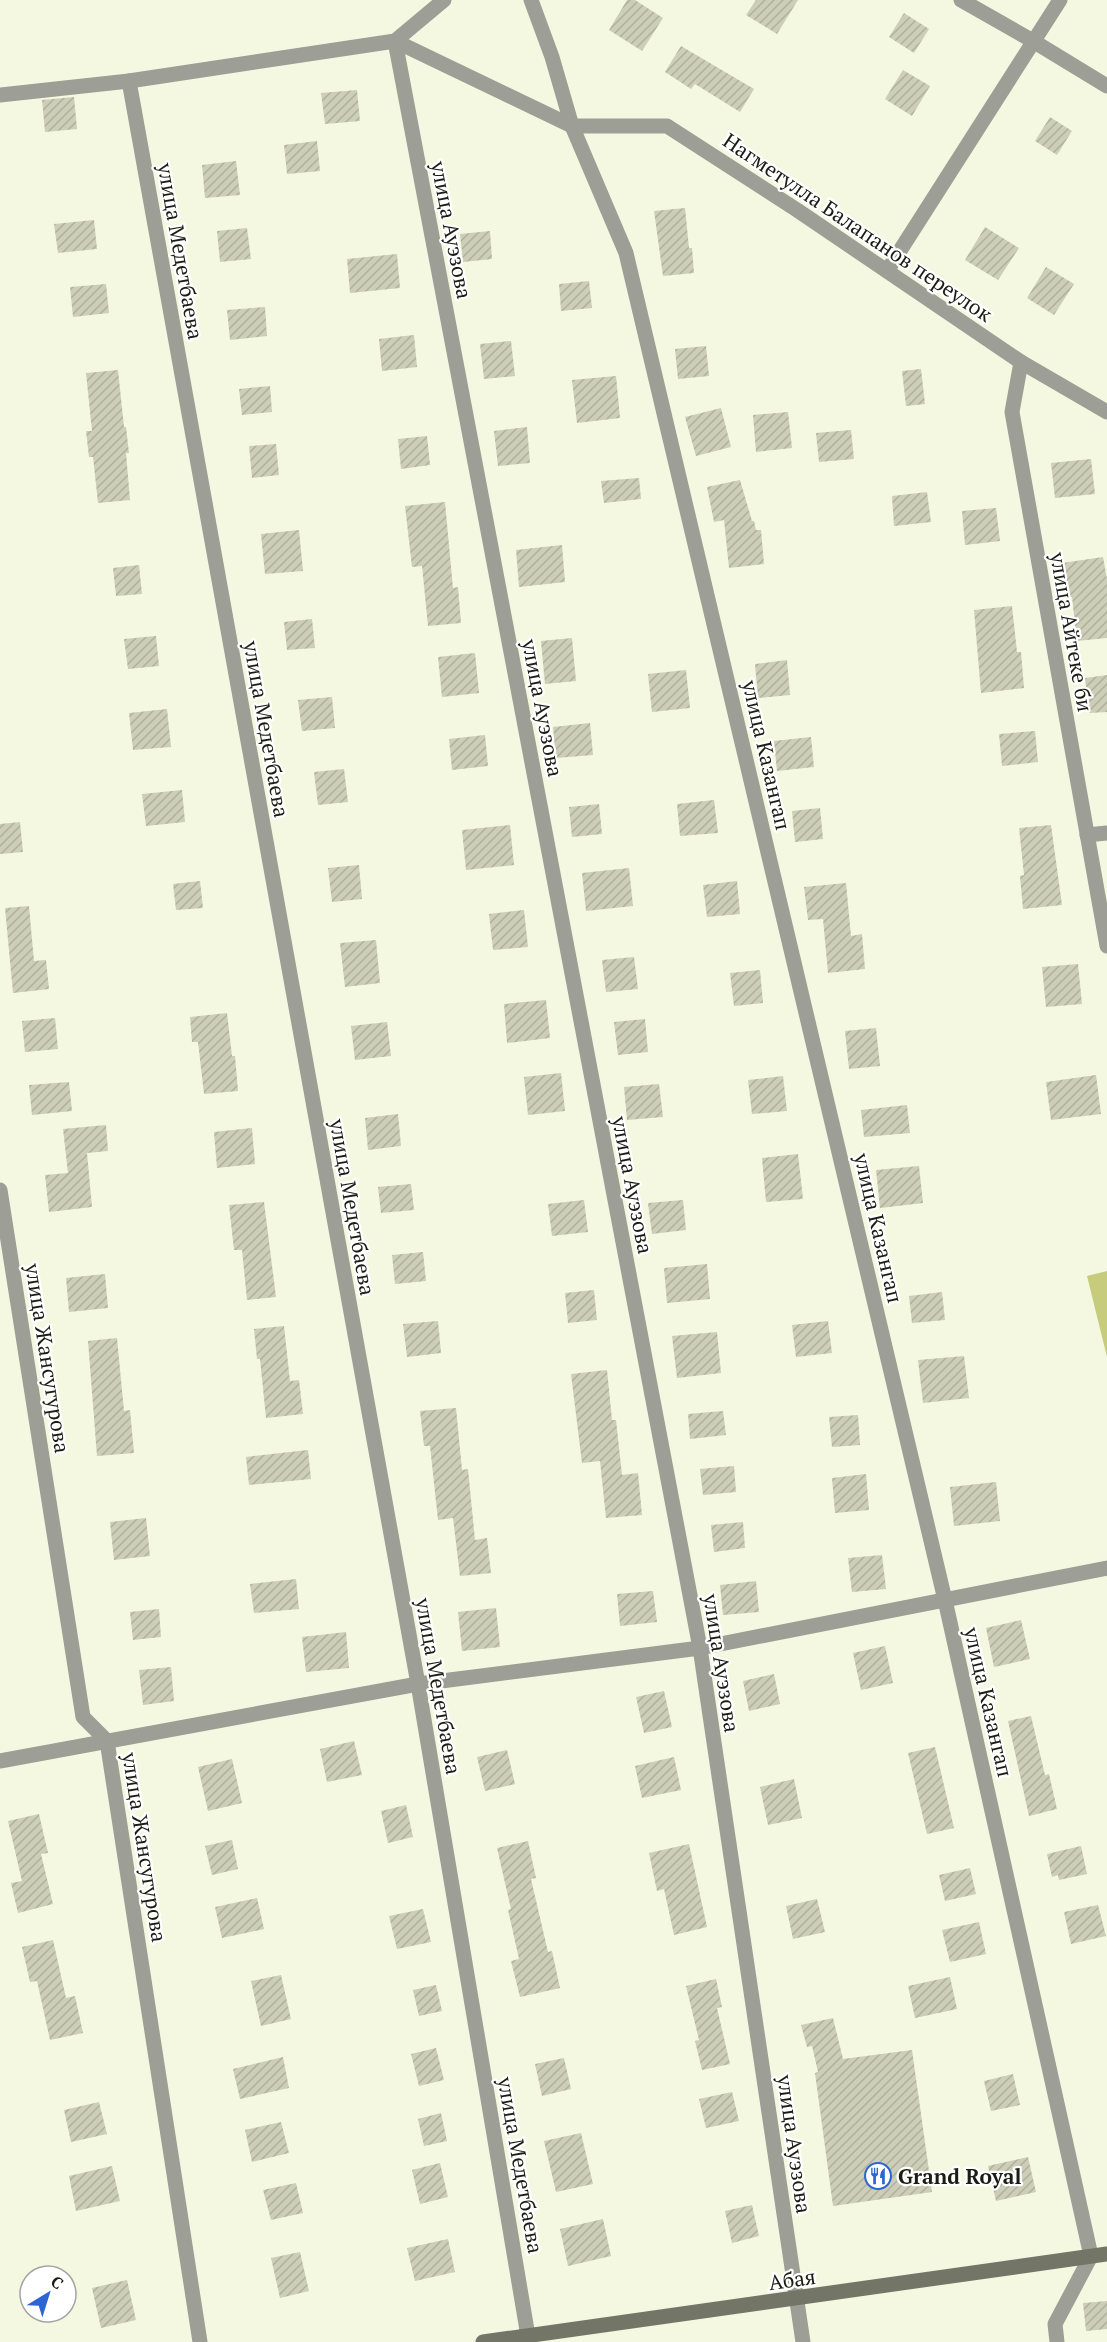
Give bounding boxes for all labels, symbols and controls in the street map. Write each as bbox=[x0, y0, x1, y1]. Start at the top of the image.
street label: Нагметулла Балапанов переулок bbox=[718, 126, 999, 328]
street label: улица Ауэзова bbox=[425, 158, 479, 302]
street label: улица Медетбаева bbox=[152, 160, 210, 342]
street label: улица Айтеке би bbox=[1044, 549, 1100, 714]
street label: улица Ауэзова bbox=[516, 636, 570, 780]
street label: улица Медетбаева bbox=[238, 638, 296, 820]
street label: улица Казангап bbox=[736, 676, 798, 833]
street label: улица Ауэзова bbox=[606, 1113, 660, 1257]
street label: улица Медетбаева bbox=[324, 1116, 382, 1298]
street label: улица Казангап bbox=[848, 1149, 910, 1306]
street label: улица Жансугурова bbox=[19, 1260, 77, 1455]
street label: улица Ауэзова bbox=[697, 1591, 747, 1735]
street label: улица Медетбаева bbox=[410, 1595, 468, 1777]
street label: улица Казангап bbox=[958, 1623, 1020, 1780]
street label: улица Жансугурова bbox=[116, 1749, 174, 1944]
street label: улица Ауэзова bbox=[771, 2072, 819, 2215]
street label: улица Медетбаева bbox=[492, 2074, 550, 2256]
restaurant icon: Grand Royal bbox=[863, 2161, 893, 2191]
place label: Grand Royal bbox=[898, 2162, 1021, 2190]
street label: Абая bbox=[767, 2262, 817, 2296]
north arrow bbox=[18, 2264, 78, 2324]
text: С bbox=[46, 2270, 68, 2294]

